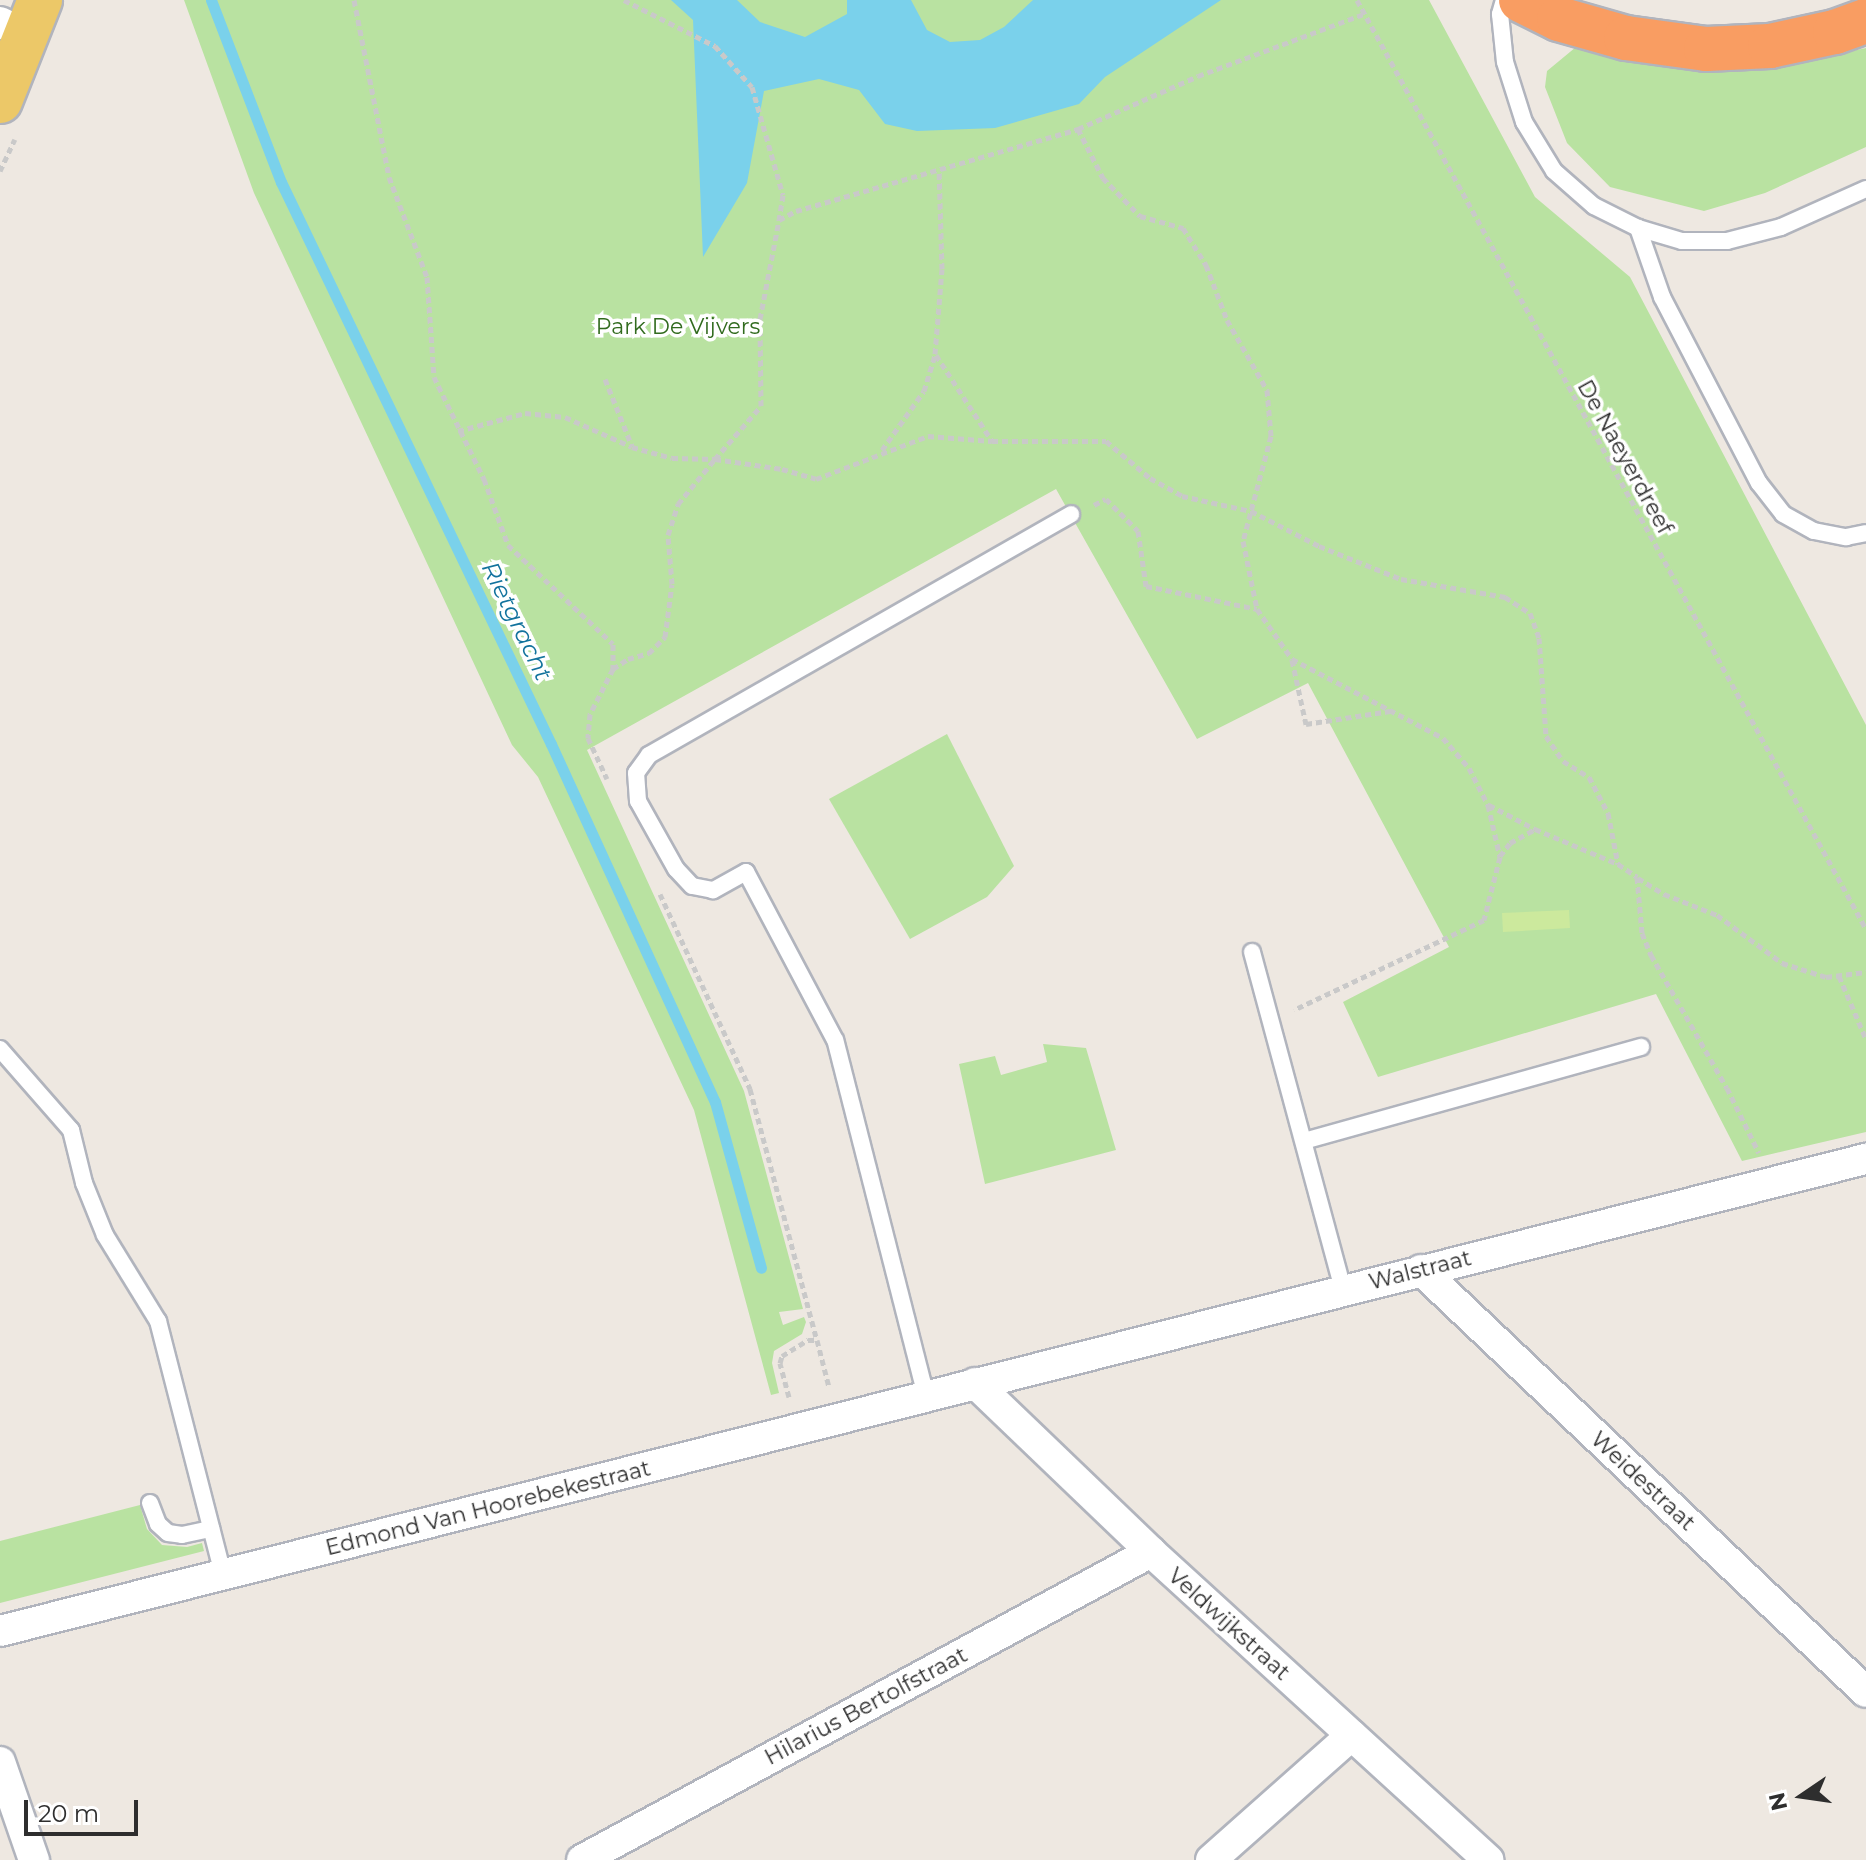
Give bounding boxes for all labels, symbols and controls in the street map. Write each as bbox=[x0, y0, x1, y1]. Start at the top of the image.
park label: Park De Vijvers bbox=[596, 314, 760, 340]
street label: De Naeyerdreef bbox=[1572, 375, 1678, 539]
water label: Rietgracht bbox=[476, 557, 558, 685]
street label: Walstraat bbox=[1366, 1245, 1474, 1295]
street label: Weidestraat bbox=[1585, 1426, 1701, 1536]
street label: Edmond Van Hoorebekestraat bbox=[323, 1455, 653, 1561]
street label: Veldwijkstraat bbox=[1163, 1562, 1295, 1686]
street label: Hilarius Bertolfstraat bbox=[760, 1641, 972, 1771]
north arrow bbox=[1762, 1756, 1842, 1836]
scale bar bbox=[28, 1784, 142, 1834]
text: N bbox=[1763, 1790, 1793, 1813]
text: 20 m bbox=[38, 1799, 99, 1828]

